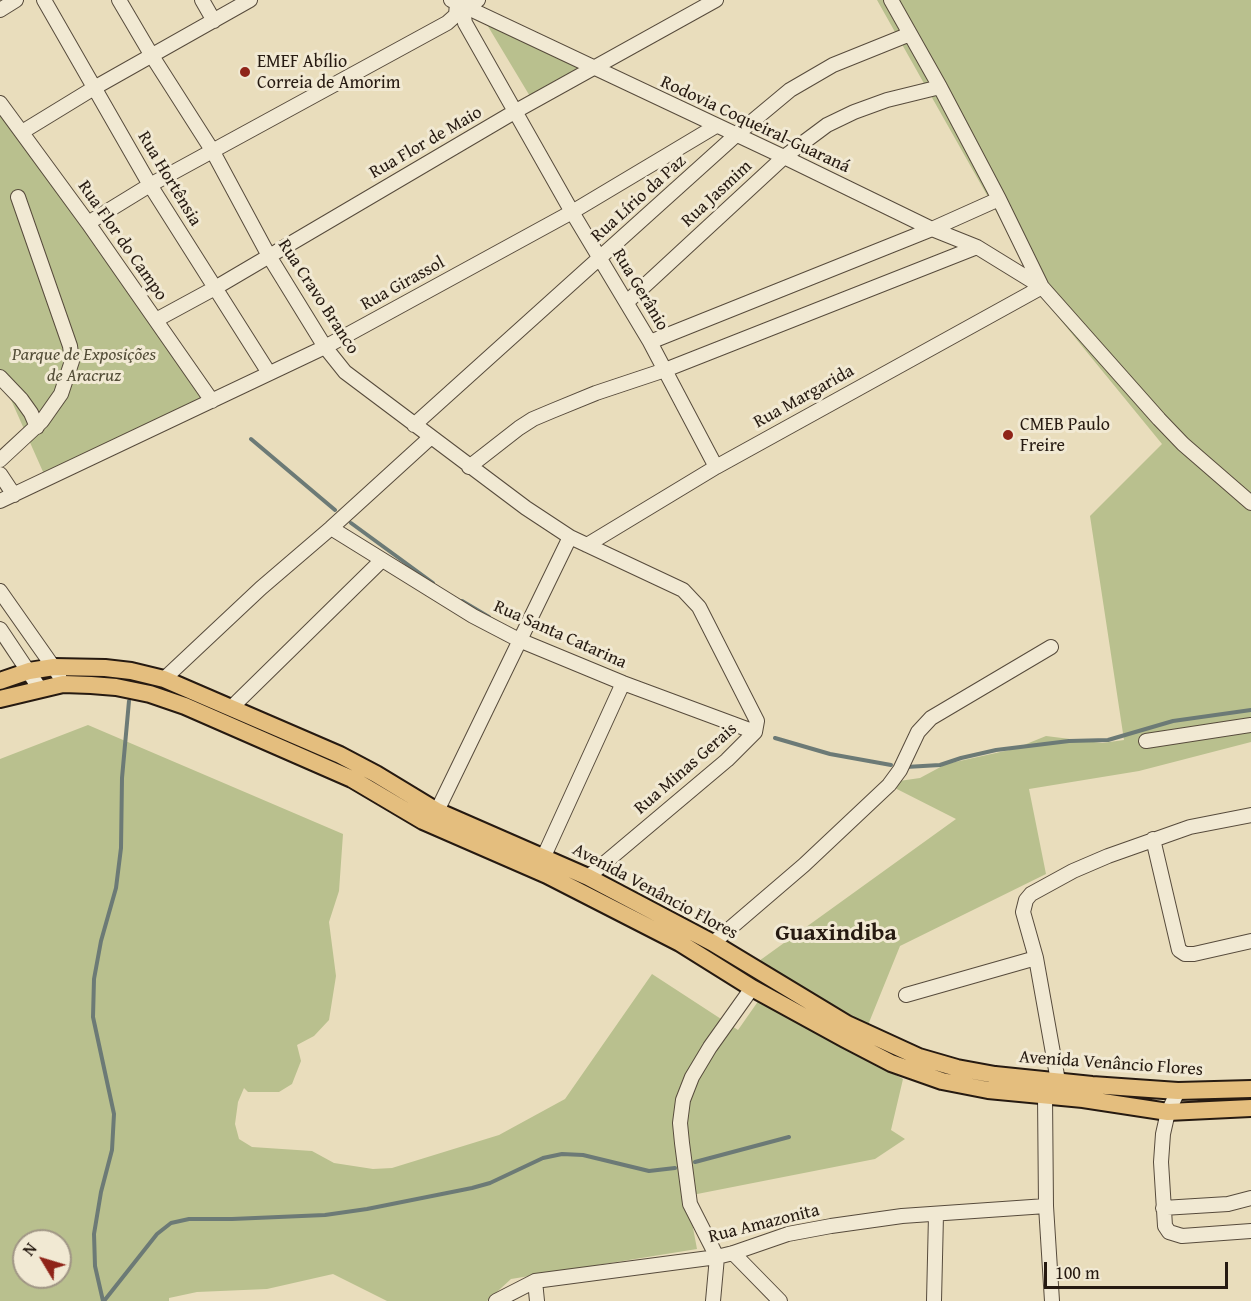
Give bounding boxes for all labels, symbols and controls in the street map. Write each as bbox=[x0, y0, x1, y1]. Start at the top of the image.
place label: EMEF Abílio Correia de Amorim bbox=[257, 51, 400, 94]
marker: EMEF Abílio Correia de Amorim bbox=[238, 65, 252, 79]
street label: Rodovia Coqueiral-Guaraná bbox=[657, 72, 853, 178]
street label: Rua Flor de Maio bbox=[366, 102, 486, 184]
street label: Rua Hortênsia bbox=[132, 128, 206, 230]
street label: Rua Lírio da Paz bbox=[587, 151, 691, 247]
street label: Rua Jasmim bbox=[677, 156, 757, 232]
street label: Rua Flor do Campo bbox=[73, 177, 171, 305]
street label: Rua Cravo Branco bbox=[273, 235, 363, 359]
street label: Rua Gerânio bbox=[607, 245, 673, 335]
street label: Rua Girassol bbox=[357, 252, 449, 316]
park label: Parque de Exposições de Aracruz bbox=[12, 344, 156, 386]
street label: Rua Margarida bbox=[750, 361, 858, 433]
place label: CMEB Paulo Freire bbox=[1020, 414, 1110, 456]
marker: CMEB Paulo Freire bbox=[1001, 428, 1015, 442]
street label: Rua Santa Catarina bbox=[490, 596, 630, 674]
street label: Rua Minas Gerais bbox=[630, 718, 742, 820]
street label: Avenida Venâncio Flores bbox=[569, 839, 741, 945]
district label: Guaxindiba bbox=[775, 920, 897, 948]
street label: Avenida Venâncio Flores bbox=[1018, 1047, 1204, 1081]
street label: Rua Amazonita bbox=[706, 1200, 822, 1248]
north arrow bbox=[12, 1229, 72, 1289]
text: N bbox=[17, 1238, 42, 1261]
scale bar bbox=[1047, 1250, 1232, 1288]
text: 100 m bbox=[1055, 1259, 1100, 1286]

